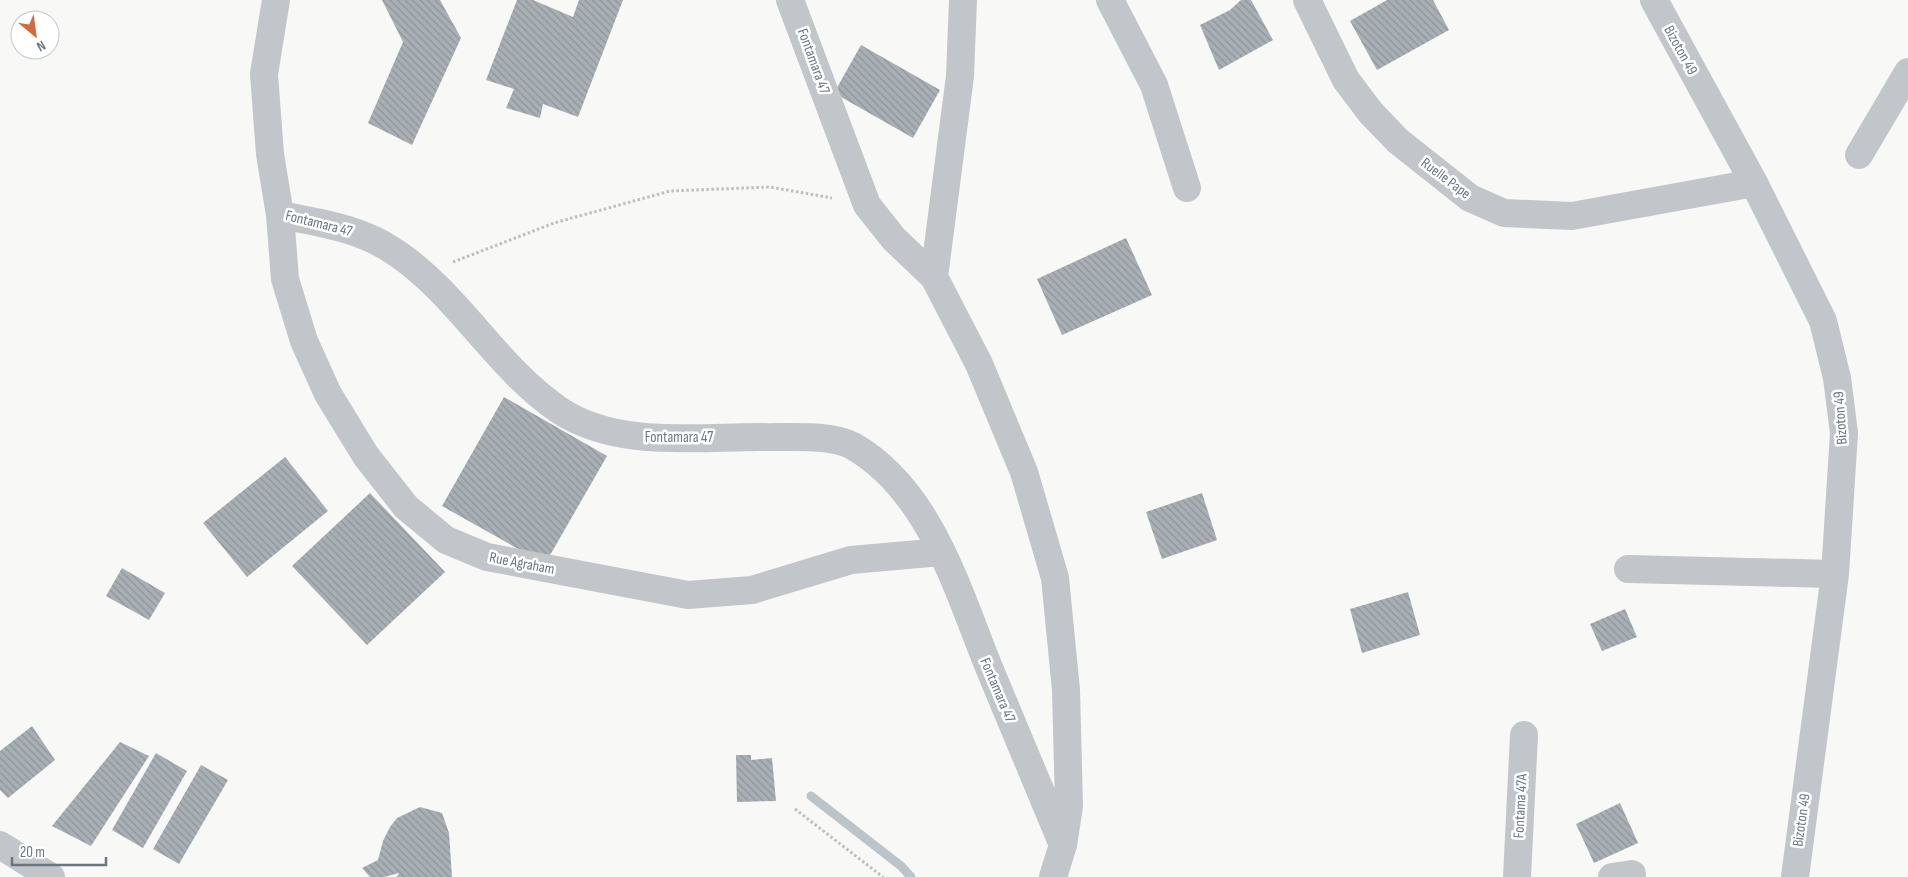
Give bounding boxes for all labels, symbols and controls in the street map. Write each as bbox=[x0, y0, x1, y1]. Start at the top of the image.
north arrow bbox=[10, 10, 60, 60]
street label: Bizoton 49 bbox=[1659, 22, 1702, 78]
street label: Fontamara 47 bbox=[793, 26, 834, 97]
text: N bbox=[34, 37, 48, 55]
street label: Ruelle Pape bbox=[1417, 154, 1474, 203]
street label: Fontamara 47 bbox=[283, 206, 354, 241]
street label: Bizoton 49 bbox=[1829, 391, 1852, 445]
street label: Fontamara 47 bbox=[645, 428, 713, 447]
street label: Rue Agraham bbox=[488, 548, 556, 579]
street label: Fontamara 47 bbox=[975, 655, 1020, 725]
street label: Fontama 47A bbox=[1509, 773, 1532, 839]
street label: Bizoton 49 bbox=[1788, 792, 1815, 848]
scale bar bbox=[12, 834, 106, 866]
text: 20 m bbox=[20, 843, 45, 862]

